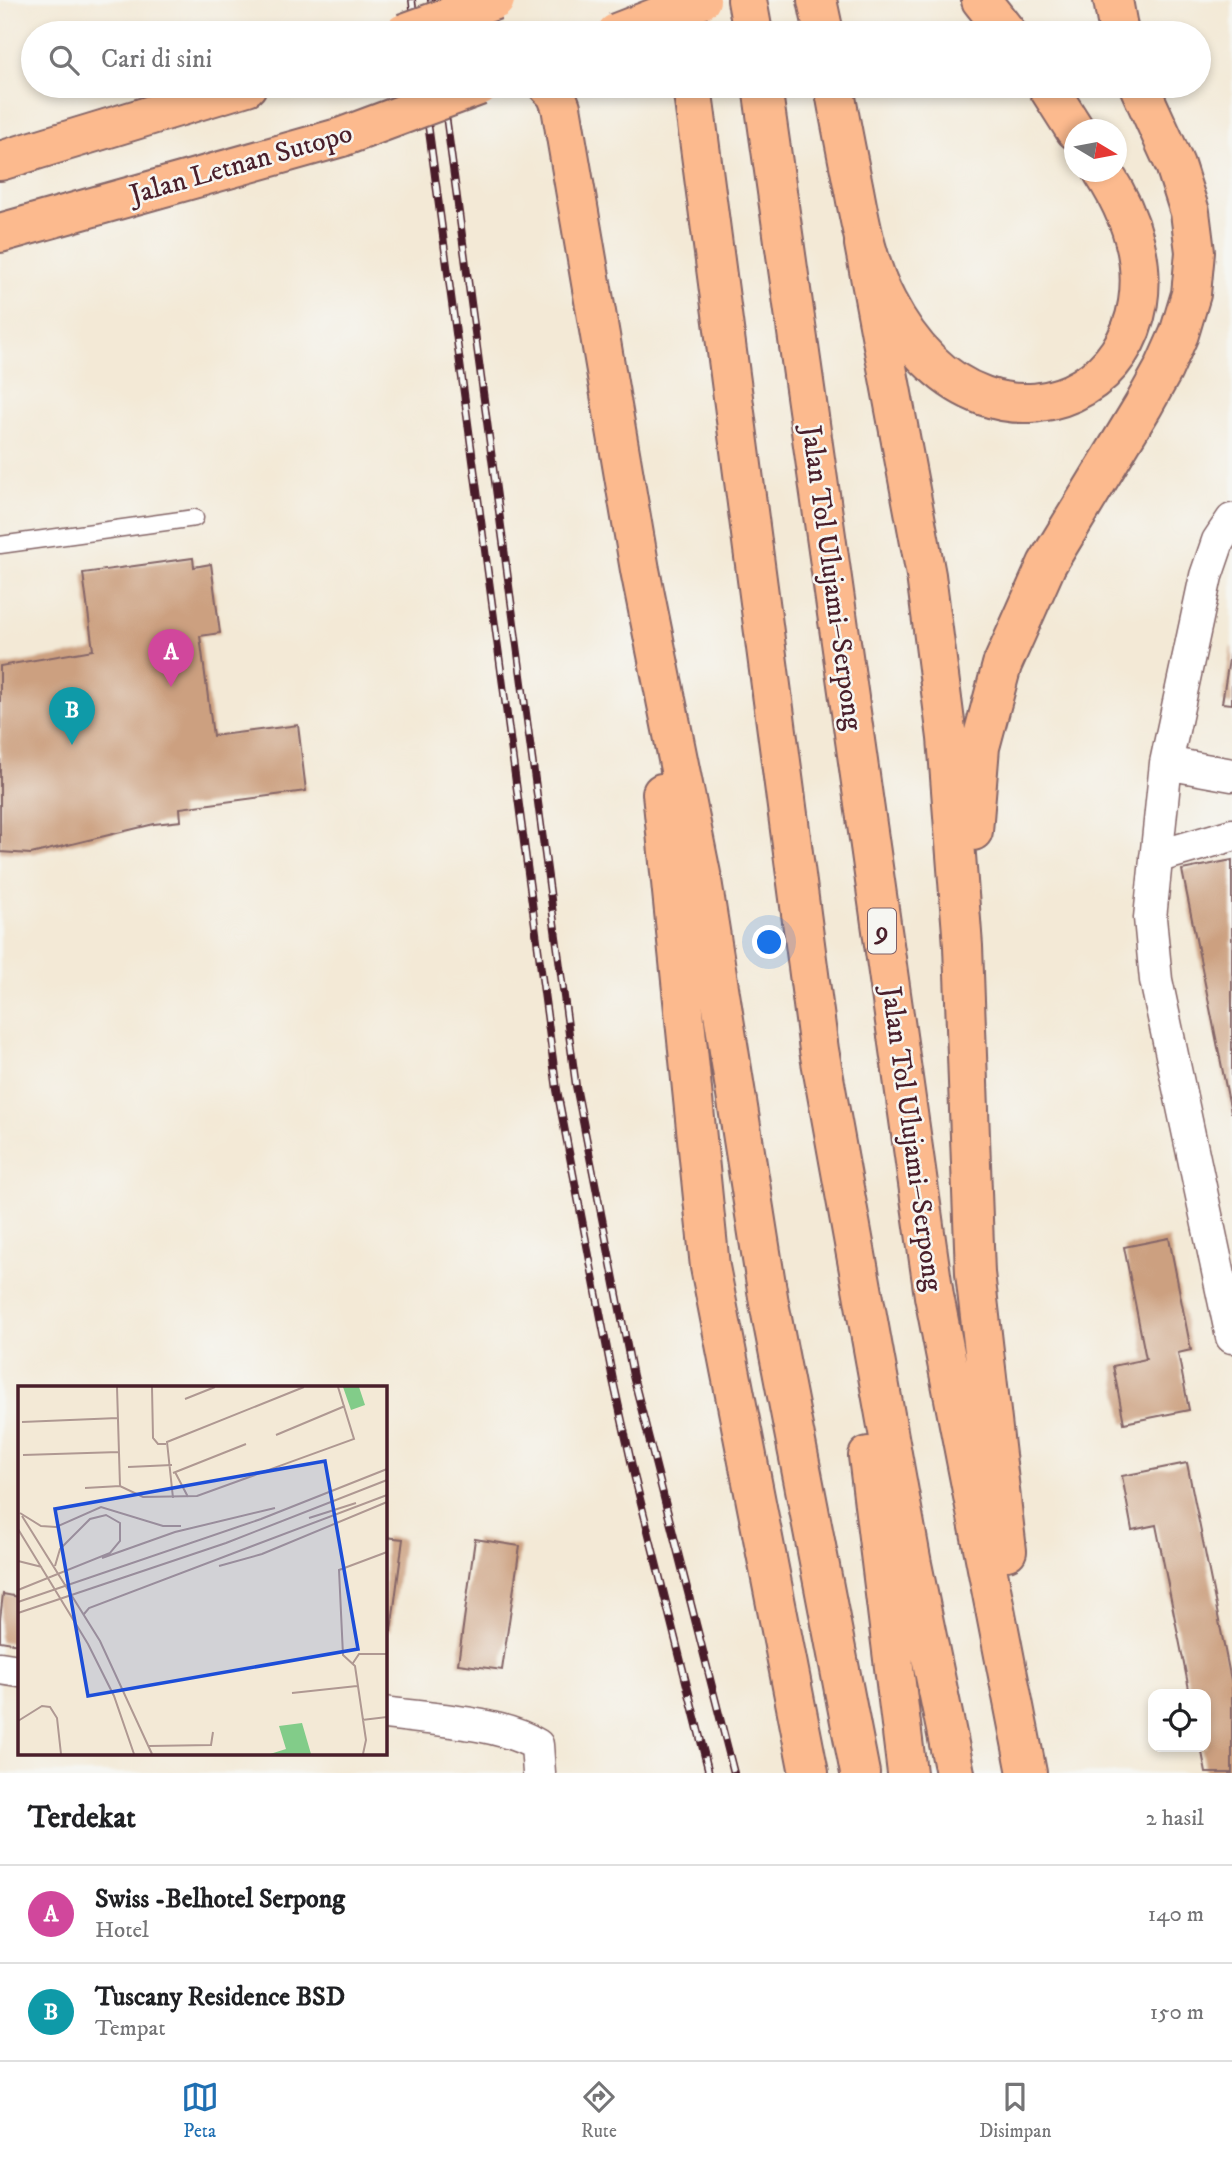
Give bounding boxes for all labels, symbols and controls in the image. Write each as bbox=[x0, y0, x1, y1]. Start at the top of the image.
search box bbox=[21, 21, 1211, 98]
icon: search bbox=[45, 41, 83, 79]
text: Cari di sini bbox=[101, 43, 212, 76]
street label: Jalan Letnan Sutopo bbox=[123, 116, 356, 213]
north arrow bbox=[1064, 119, 1127, 182]
street label: Jalan Tol Ulujami–Serpong bbox=[793, 420, 871, 733]
pin: A bbox=[148, 629, 194, 687]
pin: B bbox=[49, 687, 95, 745]
road number: 9 bbox=[868, 908, 896, 954]
your location bbox=[752, 925, 786, 959]
street label: Jalan Tol Ulujami–Serpong bbox=[873, 981, 951, 1294]
inset map bbox=[18, 1386, 387, 1756]
map controls bbox=[1148, 1689, 1211, 1752]
button: locate bbox=[1148, 1689, 1211, 1752]
text: Terdekat bbox=[28, 1800, 136, 1837]
text: 2 hasil bbox=[1145, 1804, 1204, 1833]
text: Swiss -Belhotel Serpong bbox=[95, 1883, 345, 1916]
text: A bbox=[44, 1900, 58, 1929]
text: 140 m bbox=[1148, 1900, 1204, 1929]
text: Hotel bbox=[95, 1916, 149, 1945]
text: Tuscany Residence BSD bbox=[95, 1981, 345, 2014]
text: B bbox=[44, 1998, 58, 2027]
text: 150 m bbox=[1150, 1998, 1204, 2027]
text: Tempat bbox=[95, 2014, 166, 2043]
tab: Peta bbox=[181, 2078, 219, 2143]
tab: Rute bbox=[580, 2078, 618, 2143]
tab: Disimpan bbox=[979, 2078, 1051, 2143]

